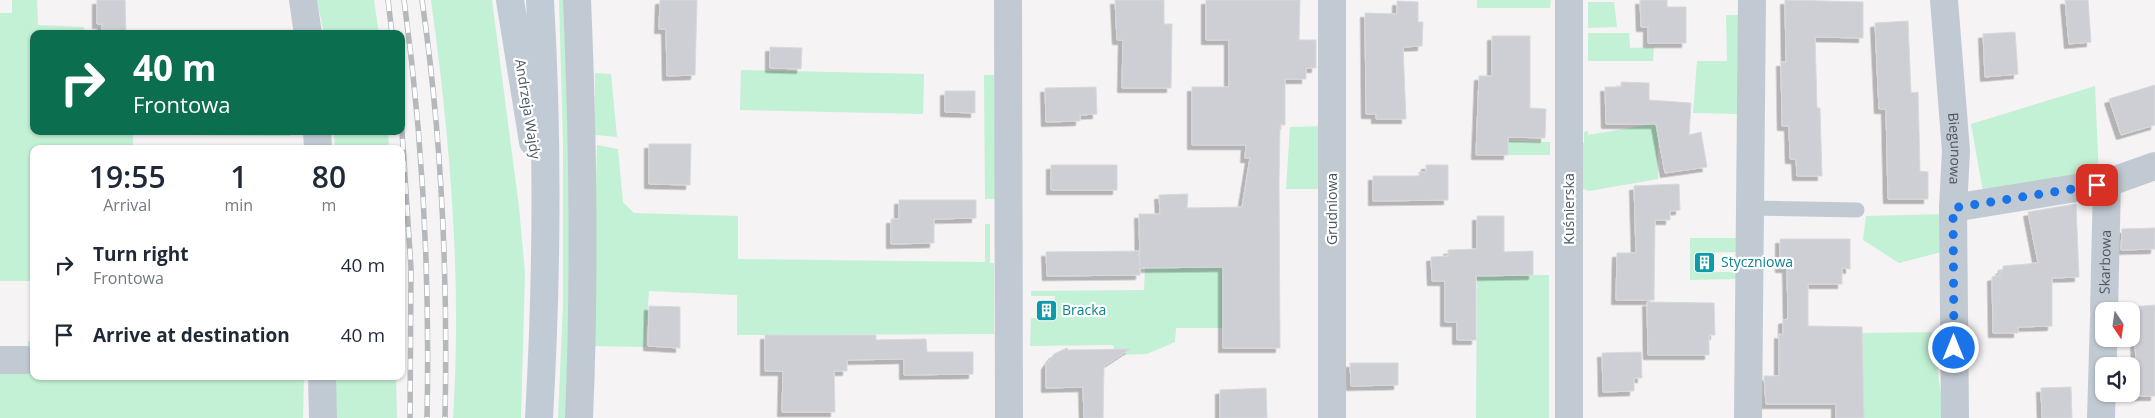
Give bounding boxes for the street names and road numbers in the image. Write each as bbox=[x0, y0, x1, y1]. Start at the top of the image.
street label: Andrzeja Wajdy bbox=[511, 58, 546, 161]
street label: Biegunowa bbox=[1944, 112, 1966, 185]
street label: Grudniowa bbox=[1322, 173, 1341, 245]
street label: Kuśnierska bbox=[1559, 173, 1578, 245]
street label: Skarbowa bbox=[2094, 230, 2115, 294]

